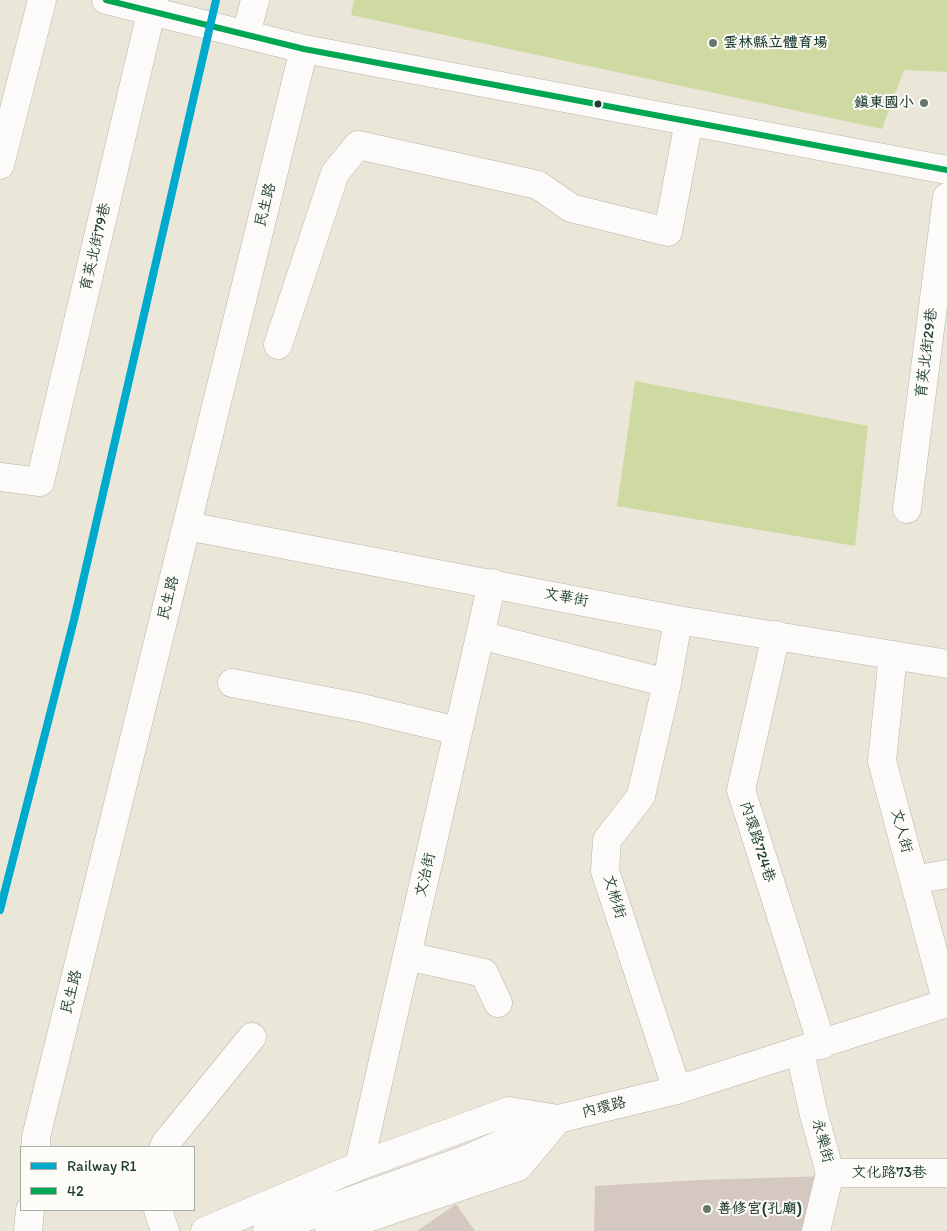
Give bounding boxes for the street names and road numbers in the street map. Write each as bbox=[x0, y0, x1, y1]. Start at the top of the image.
street label: 民生路 bbox=[252, 181, 280, 229]
street label: 育英北街79巷 bbox=[77, 201, 115, 293]
street label: 育英北街29巷 bbox=[913, 307, 941, 399]
street label: 民生路 bbox=[155, 574, 183, 622]
street label: 文華街 bbox=[542, 585, 590, 611]
street label: 內環路724巷 bbox=[735, 799, 779, 885]
street label: 文人街 bbox=[886, 807, 916, 855]
street label: 文治街 bbox=[412, 851, 440, 899]
street label: 文彬街 bbox=[599, 873, 629, 921]
street label: 民生路 bbox=[58, 968, 86, 1016]
street label: 內環路 bbox=[580, 1094, 628, 1122]
street label: 永樂街 bbox=[807, 1117, 837, 1165]
street label: 文化路73巷 bbox=[851, 1164, 927, 1182]

